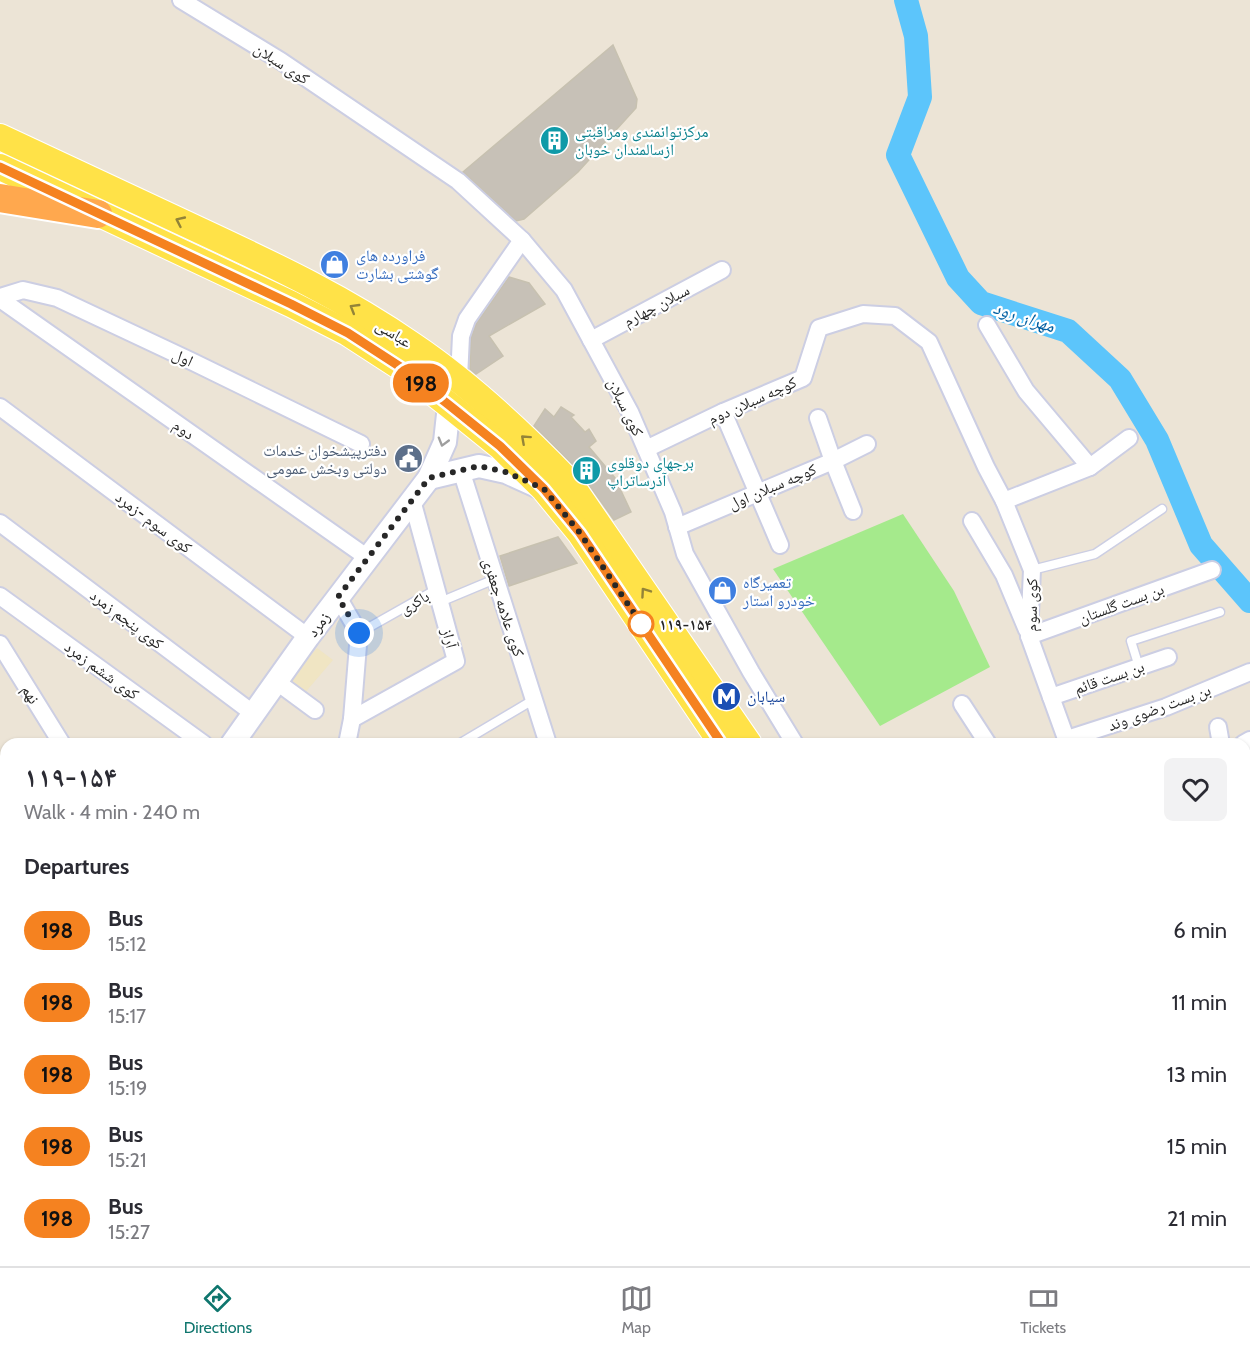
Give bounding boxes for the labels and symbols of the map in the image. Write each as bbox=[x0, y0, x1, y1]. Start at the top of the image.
street label: کوی سبلان bbox=[250, 39, 313, 89]
place label: مرکزتوانمندی ومراقبتی ازسالمندان خوبان bbox=[575, 122, 709, 160]
building icon: مرکزتوانمندی ومراقبتی ازسالمندان خوبان bbox=[538, 124, 570, 156]
one-way arrow bbox=[175, 217, 186, 229]
place label: فراورده های گوشتی بشارت bbox=[356, 246, 439, 284]
shop icon: فراورده های گوشتی بشارت bbox=[319, 248, 351, 280]
street label: سبلان چهارم bbox=[620, 280, 693, 332]
water label: مهران رود bbox=[990, 297, 1058, 338]
one-way arrow bbox=[350, 304, 360, 316]
street label: عباسى bbox=[372, 315, 415, 352]
street label: اول bbox=[169, 344, 196, 371]
line badge: 198 bbox=[386, 364, 456, 403]
street label: کوچه سبلان دوم bbox=[705, 372, 800, 429]
street label: کوی سبلان bbox=[603, 375, 648, 440]
street label: دوم bbox=[169, 415, 198, 444]
one-way arrow bbox=[522, 435, 532, 446]
one-way arrow bbox=[438, 436, 450, 447]
place label: دفترپیشخوان خدمات دولتی وبخش عمومی bbox=[263, 441, 387, 479]
public building icon: دفترپیشخوان خدمات دولتی وبخش عمومی bbox=[392, 443, 424, 475]
place label: برجهای دوقلوی آذرساتراپ bbox=[607, 453, 694, 490]
building icon: برجهای دوقلوی آذرساتراپ bbox=[570, 455, 602, 487]
street label: کوچه سبلان اول bbox=[725, 459, 820, 514]
street label: کوی سوم -زمرد bbox=[111, 488, 196, 558]
street label: کوی علامه جعفری bbox=[478, 555, 529, 660]
place label: تعمیرگاه خودرو استار bbox=[742, 573, 815, 610]
shop icon: تعمیرگاه خودرو استار bbox=[706, 575, 738, 607]
street label: کوی سوم bbox=[1022, 578, 1042, 632]
street label: بن بست گلستان bbox=[1076, 579, 1167, 629]
street label: کوی پنجم زمرد bbox=[86, 586, 167, 654]
street label: باکری bbox=[396, 586, 433, 619]
one-way arrow bbox=[641, 587, 652, 598]
street label: زمرد bbox=[303, 608, 334, 641]
marker: ۱۱۹-۱۵۴ bbox=[628, 611, 654, 637]
place label: ۱۱۹-۱۵۴ bbox=[659, 615, 713, 634]
your location bbox=[344, 618, 374, 648]
street label: آراز bbox=[437, 625, 462, 651]
street label: کوی ششم زمرد bbox=[60, 637, 143, 705]
street label: بن بست قائم bbox=[1072, 657, 1147, 699]
metro station icon: سیابان bbox=[710, 680, 742, 712]
street label: بن بست رضوی وند bbox=[1105, 680, 1214, 736]
street label: نهم bbox=[17, 681, 44, 708]
place label: سیابان bbox=[747, 687, 785, 707]

